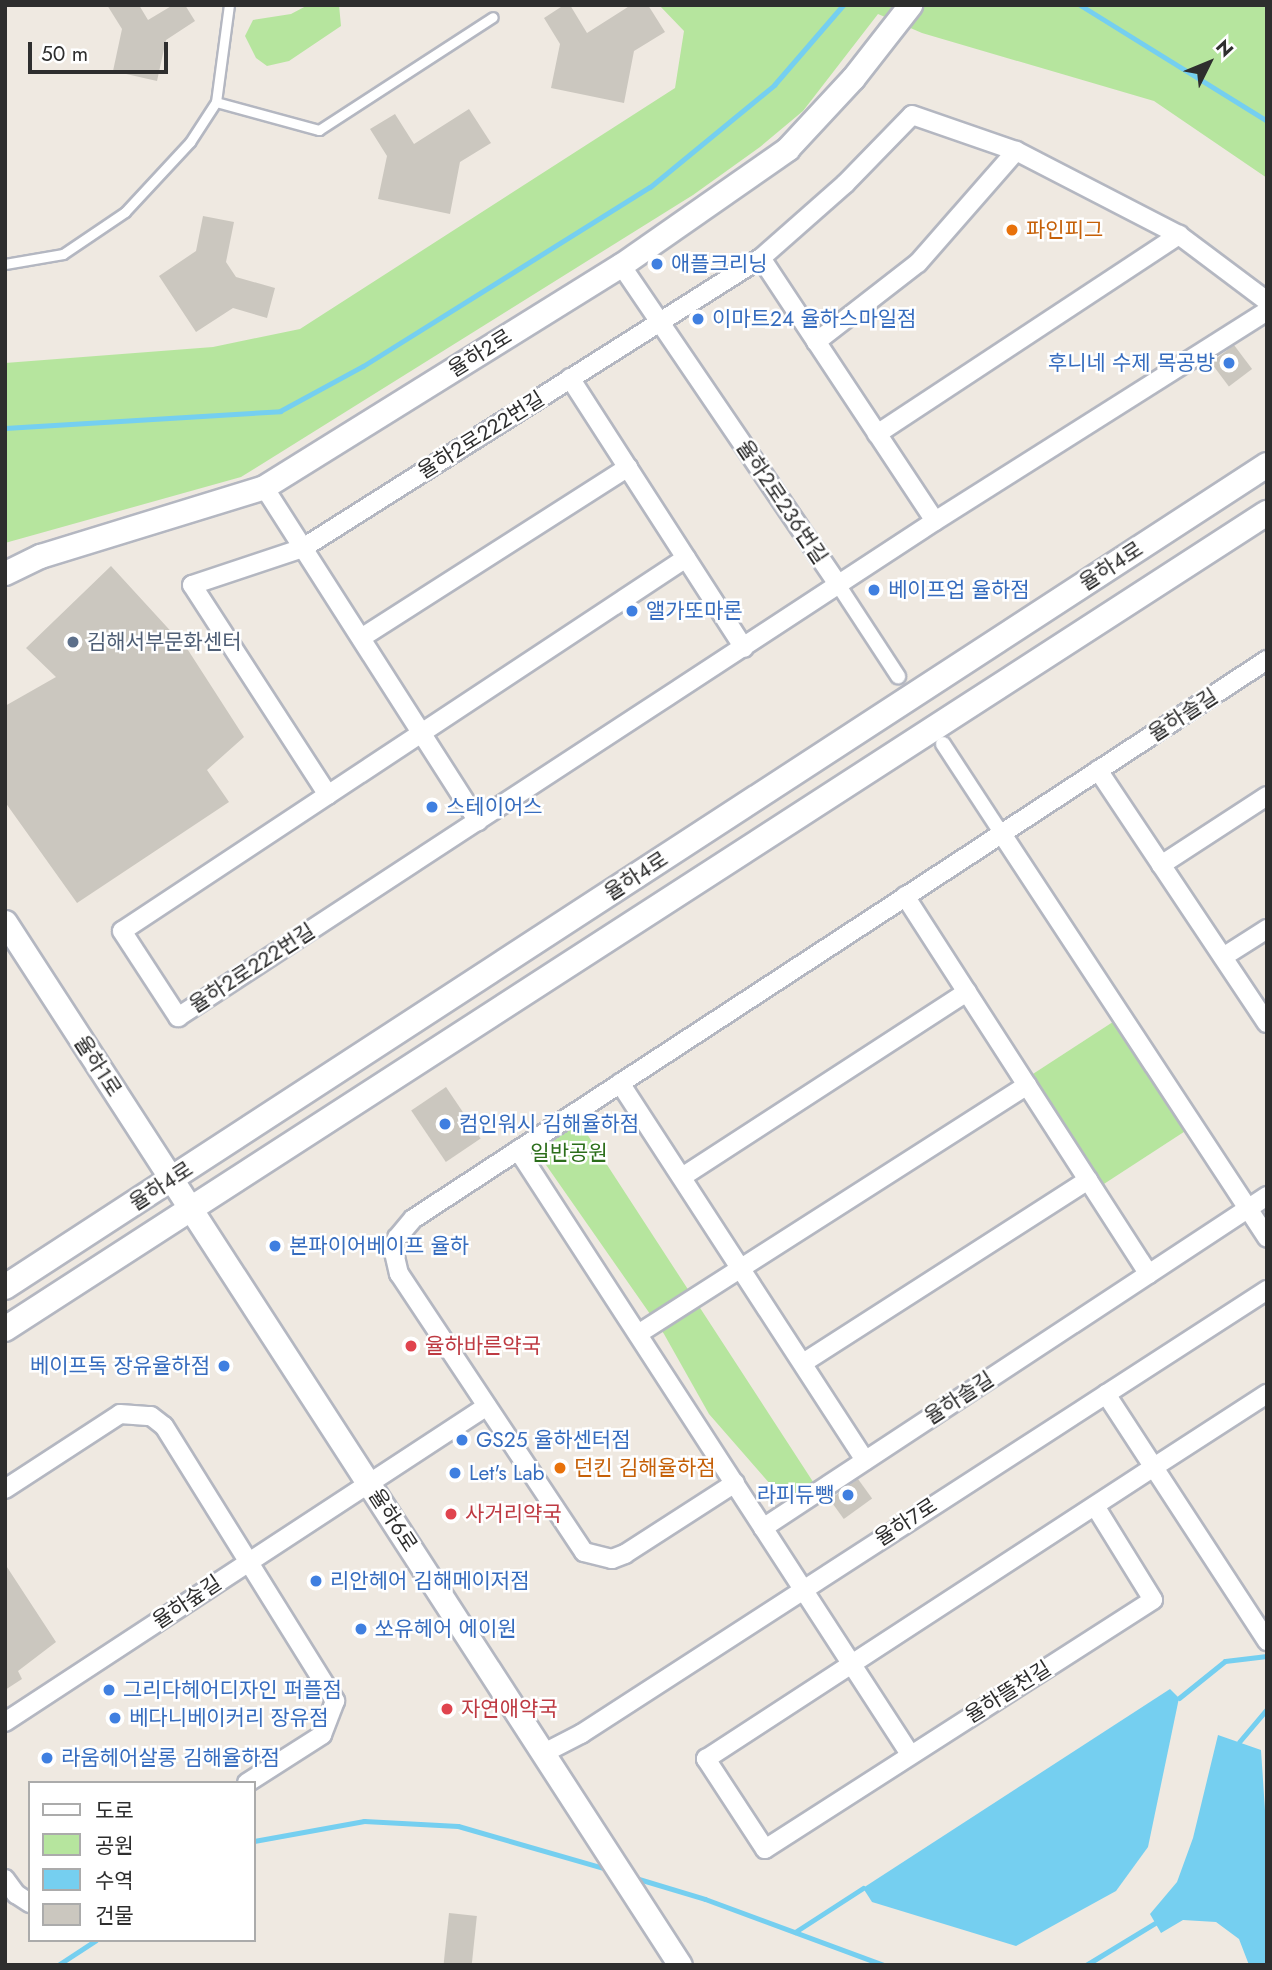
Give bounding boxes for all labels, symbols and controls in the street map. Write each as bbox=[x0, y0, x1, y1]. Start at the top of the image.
scale bar bbox=[32, 28, 172, 72]
north arrow bbox=[1174, 28, 1244, 98]
text: N bbox=[1210, 34, 1240, 63]
text: 50 m bbox=[41, 39, 88, 69]
place label: 파인피그 bbox=[1026, 217, 1103, 243]
marker: 파인피그 bbox=[1004, 222, 1020, 238]
place label: 애플크리닝 bbox=[671, 251, 768, 277]
marker: 애플크리닝 bbox=[649, 256, 665, 272]
place label: 이마트24 율하스마일점 bbox=[712, 306, 916, 332]
marker: 이마트24 율하스마일점 bbox=[690, 311, 706, 327]
street label: 율하2로 bbox=[444, 324, 516, 382]
place label: 후니네 수제 목공방 bbox=[1048, 350, 1215, 376]
marker: 후니네 수제 목공방 bbox=[1221, 355, 1237, 371]
street label: 율하2로222번길 bbox=[413, 386, 549, 484]
street label: 율하2로236번길 bbox=[731, 435, 833, 569]
street label: 율하4로 bbox=[1075, 536, 1147, 596]
place label: 베이프업 율하점 bbox=[888, 577, 1030, 603]
marker: 베이프업 율하점 bbox=[866, 582, 882, 598]
place label: 앨가또마론 bbox=[646, 598, 743, 624]
marker: 앨가또마론 bbox=[624, 603, 640, 619]
place label: 김해서부문화센터 bbox=[87, 629, 242, 655]
marker: 김해서부문화센터 bbox=[65, 634, 81, 650]
street label: 율하솔길 bbox=[1144, 683, 1222, 747]
place label: 스테이어스 bbox=[446, 794, 543, 820]
marker: 스테이어스 bbox=[424, 799, 440, 815]
street label: 율하4로 bbox=[600, 846, 672, 906]
street label: 율하2로222번길 bbox=[185, 918, 319, 1018]
street label: 율하1로 bbox=[69, 1031, 127, 1101]
place label: 컴인워시 김해율하점 bbox=[459, 1111, 639, 1137]
marker: 컴인워시 김해율하점 bbox=[437, 1116, 453, 1132]
park label: 일반공원 bbox=[530, 1140, 608, 1166]
street label: 율하4로 bbox=[125, 1156, 197, 1216]
place label: 본파이어베이프 율하 bbox=[289, 1233, 469, 1259]
marker: 본파이어베이프 율하 bbox=[267, 1238, 283, 1254]
place label: 율하바른약국 bbox=[425, 1333, 541, 1359]
marker: 율하바른약국 bbox=[403, 1338, 419, 1354]
place label: 베이프독 장유율하점 bbox=[30, 1353, 210, 1379]
marker: 베이프독 장유율하점 bbox=[216, 1358, 232, 1374]
street label: 율하솔길 bbox=[920, 1366, 998, 1430]
place label: GS25 율하센터점 bbox=[476, 1427, 630, 1453]
marker: GS25 율하센터점 bbox=[454, 1432, 470, 1448]
place label: 던킨 김해율하점 bbox=[574, 1455, 716, 1481]
place label: Let's Lab bbox=[469, 1460, 544, 1486]
marker: 던킨 김해율하점 bbox=[552, 1460, 568, 1476]
marker: Let's Lab bbox=[447, 1465, 463, 1481]
place label: 라피듀뺑 bbox=[757, 1482, 834, 1508]
street label: 율하6로 bbox=[363, 1484, 423, 1556]
marker: 라피듀뺑 bbox=[840, 1487, 856, 1503]
street label: 율하7로 bbox=[870, 1493, 942, 1551]
place label: 사거리약국 bbox=[465, 1501, 562, 1527]
marker: 사거리약국 bbox=[443, 1506, 459, 1522]
place label: 리안헤어 김해메이저점 bbox=[330, 1568, 529, 1594]
street label: 율하숲길 bbox=[148, 1570, 226, 1634]
marker: 리안헤어 김해메이저점 bbox=[308, 1573, 324, 1589]
place label: 쏘유헤어 에이원 bbox=[375, 1616, 517, 1642]
marker: 쏘유헤어 에이원 bbox=[353, 1621, 369, 1637]
street label: 율하뜰천길 bbox=[960, 1656, 1056, 1728]
place label: 그리다헤어디자인 퍼플점 bbox=[123, 1677, 342, 1703]
marker: 그리다헤어디자인 퍼플점 bbox=[101, 1682, 117, 1698]
place label: 자연애약국 bbox=[461, 1696, 558, 1722]
marker: 자연애약국 bbox=[439, 1701, 455, 1717]
place label: 베다니베이커리 장유점 bbox=[129, 1705, 328, 1731]
marker: 베다니베이커리 장유점 bbox=[107, 1710, 123, 1726]
place label: 라움헤어살롱 김해율하점 bbox=[61, 1745, 280, 1771]
marker: 라움헤어살롱 김해율하점 bbox=[39, 1750, 55, 1766]
legend bbox=[28, 1781, 256, 1942]
text: 도로 bbox=[95, 1796, 134, 1826]
text: 공원 bbox=[95, 1831, 134, 1861]
text: 수역 bbox=[95, 1866, 134, 1896]
text: 건물 bbox=[95, 1901, 134, 1931]

